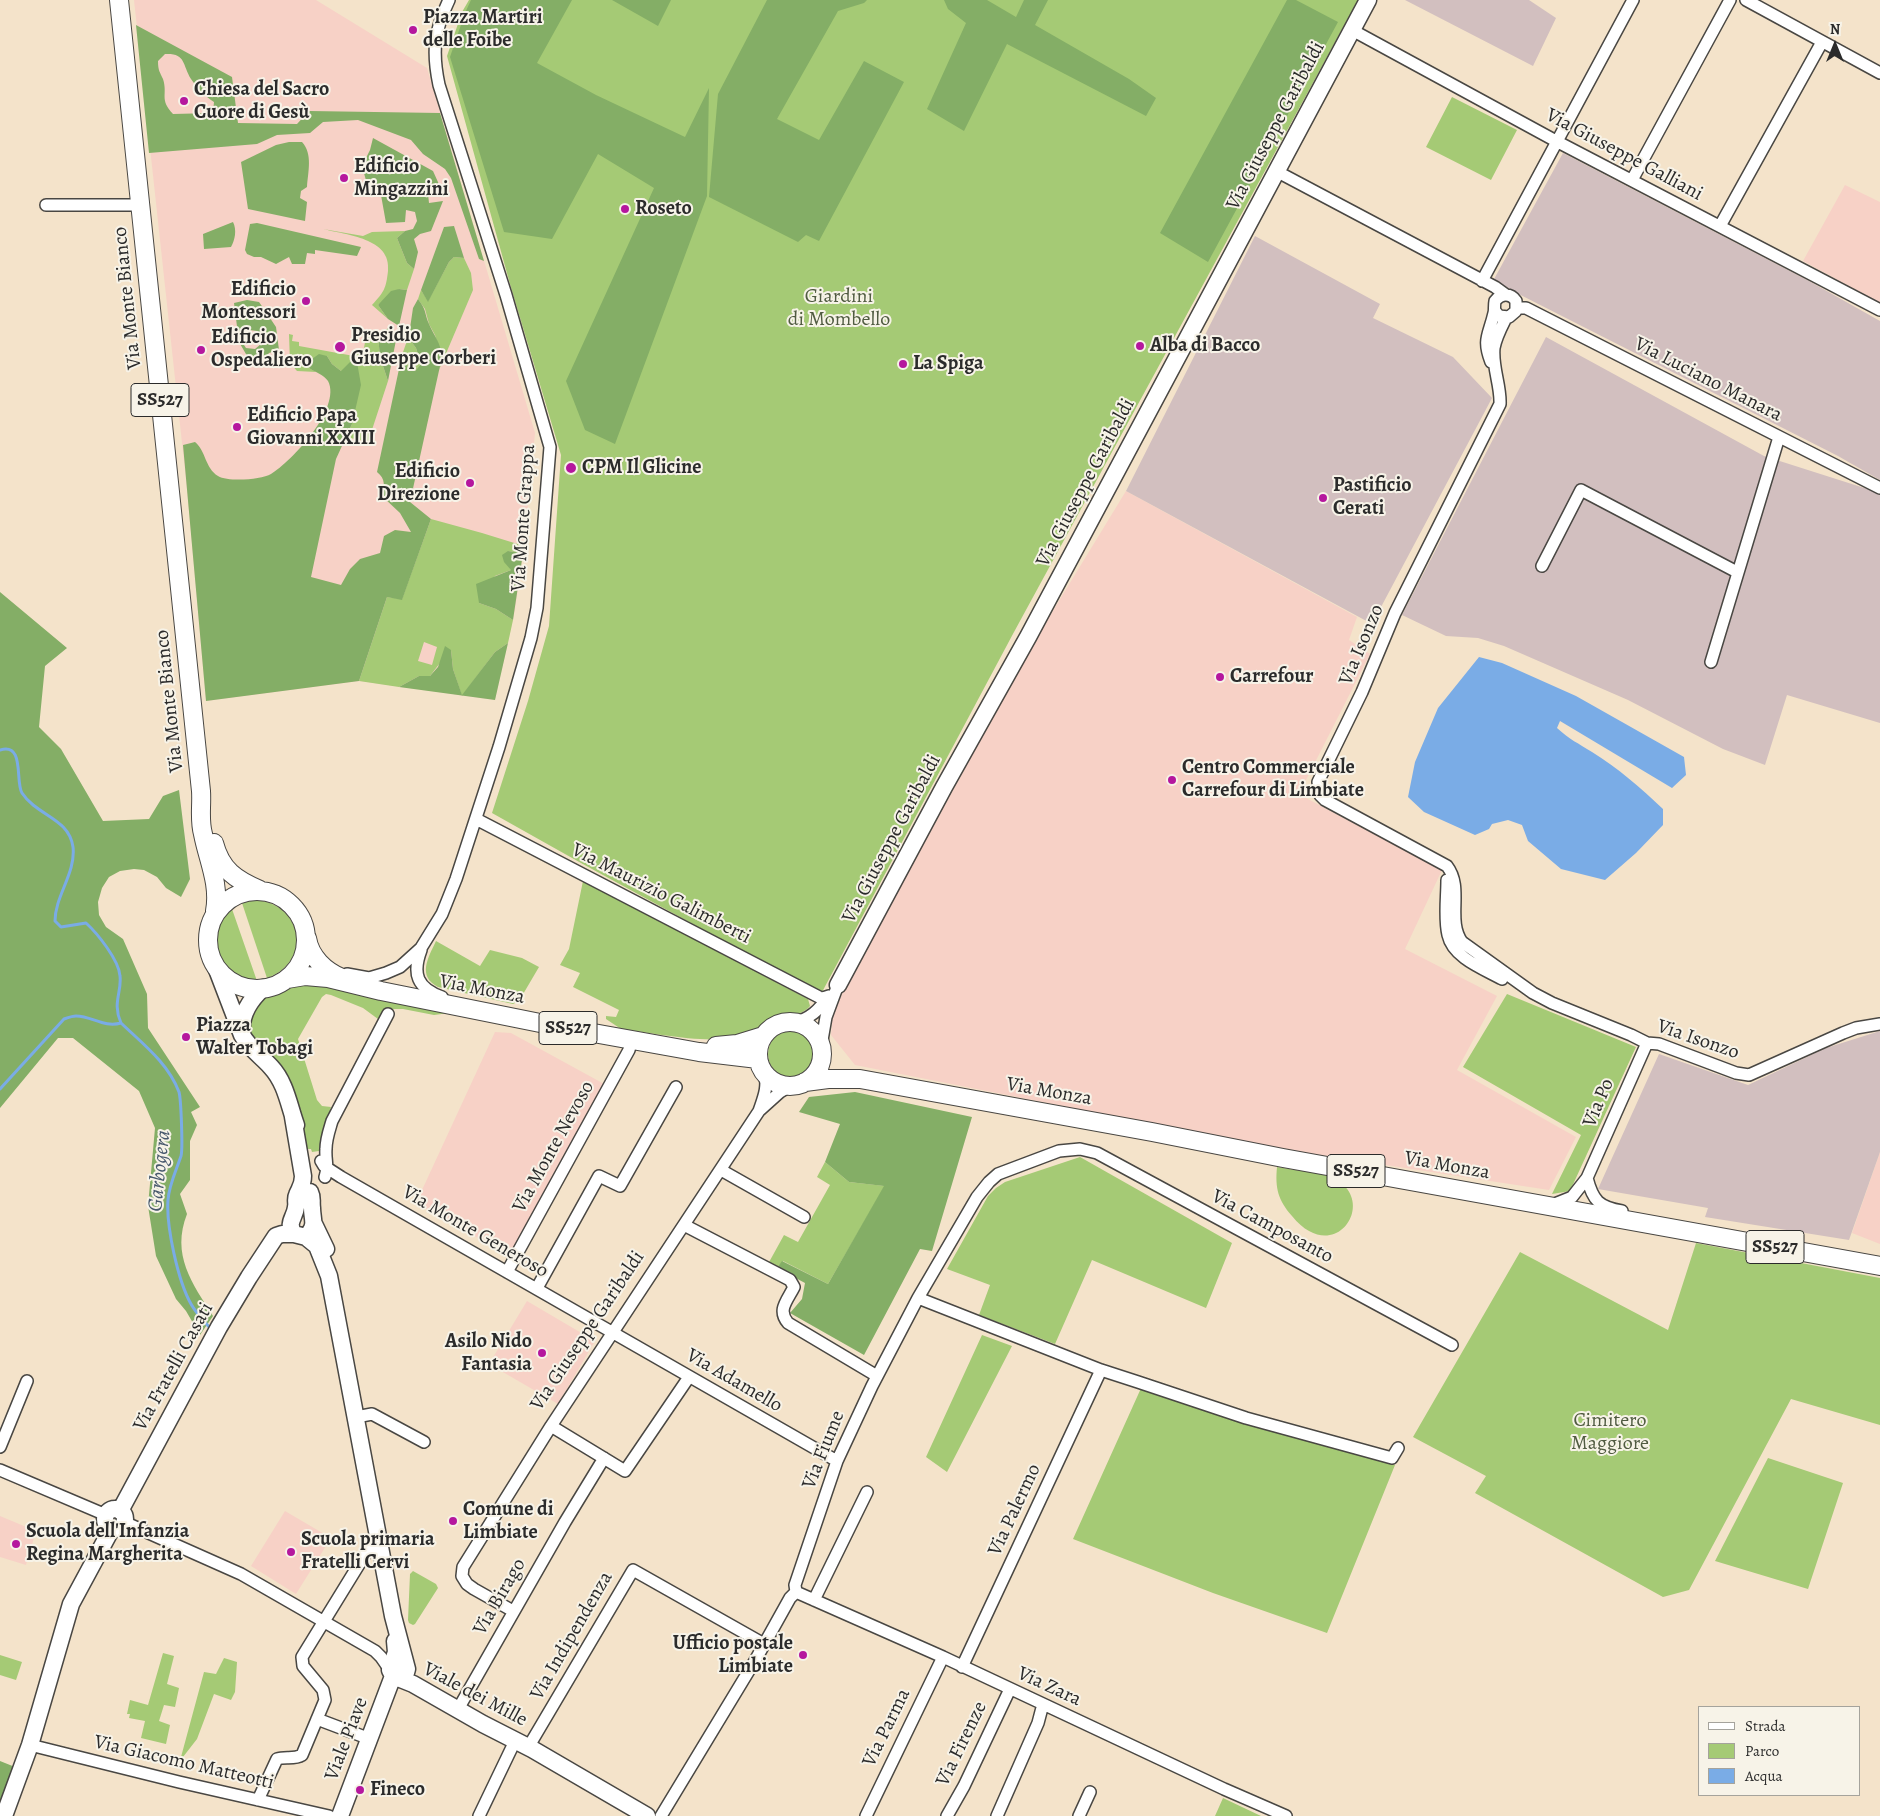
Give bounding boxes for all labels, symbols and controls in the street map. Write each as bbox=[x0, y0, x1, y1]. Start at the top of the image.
place label: Piazza Martiri delle Foibe bbox=[423, 6, 543, 53]
north arrow bbox=[1810, 20, 1860, 70]
text: N bbox=[1830, 20, 1840, 39]
marker: Piazza Martiri delle Foibe bbox=[407, 24, 419, 36]
street label: Via Giuseppe Garibaldi bbox=[1221, 38, 1331, 214]
place label: Chiesa del Sacro Cuore di Gesù bbox=[194, 78, 329, 125]
marker: Chiesa del Sacro Cuore di Gesù bbox=[178, 95, 190, 107]
street label: Via Giuseppe Galliani bbox=[1541, 103, 1707, 207]
place label: Edificio Mingazzini bbox=[354, 155, 449, 202]
marker: Edificio Mingazzini bbox=[338, 172, 350, 184]
place label: Roseto bbox=[635, 197, 692, 221]
marker: Roseto bbox=[619, 203, 631, 215]
street label: Via Monte Bianco bbox=[109, 226, 147, 370]
place label: Edificio Montessori bbox=[201, 278, 296, 325]
park label: Giardini di Mombello bbox=[788, 285, 890, 332]
marker: Edificio Montessori bbox=[300, 295, 312, 307]
place label: Presidio Giuseppe Corberi bbox=[351, 324, 496, 371]
place label: Edificio Ospedaliero bbox=[211, 326, 312, 373]
street label: Via Luciano Manara bbox=[1630, 332, 1786, 428]
place label: Alba di Bacco bbox=[1150, 334, 1260, 358]
marker: Presidio Giuseppe Corberi bbox=[333, 340, 347, 354]
marker: Alba di Bacco bbox=[1134, 340, 1146, 352]
marker: Edificio Ospedaliero bbox=[195, 344, 207, 356]
place label: La Spiga bbox=[913, 352, 984, 376]
marker: La Spiga bbox=[897, 358, 909, 370]
road number: SS527 bbox=[131, 384, 189, 416]
street label: Via Giuseppe Garibaldi bbox=[1031, 395, 1141, 571]
place label: Edificio Papa Giovanni XXIII bbox=[247, 404, 375, 451]
marker: Edificio Papa Giovanni XXIII bbox=[231, 421, 243, 433]
street label: Via Monte Grappa bbox=[507, 444, 541, 592]
place label: CPM Il Glicine bbox=[582, 456, 701, 480]
place label: Edificio Direzione bbox=[377, 460, 460, 507]
marker: CPM Il Glicine bbox=[564, 461, 578, 475]
place label: Pastificio Cerati bbox=[1333, 474, 1412, 521]
marker: Edificio Direzione bbox=[464, 477, 476, 489]
marker: Pastificio Cerati bbox=[1317, 492, 1329, 504]
street label: Via Isonzo bbox=[1334, 601, 1390, 689]
street label: Via Monte Bianco bbox=[151, 629, 189, 773]
place label: Carrefour bbox=[1230, 665, 1314, 689]
marker: Carrefour bbox=[1214, 671, 1226, 683]
street label: Via Giuseppe Garibaldi bbox=[837, 751, 947, 927]
place label: Centro Commerciale Carrefour di Limbiate bbox=[1182, 756, 1364, 803]
marker: Centro Commerciale Carrefour di Limbiate bbox=[1166, 774, 1178, 786]
street label: Via Maurizio Galimberti bbox=[567, 838, 755, 950]
street label: Via Monza bbox=[437, 970, 527, 1010]
road number: SS527 bbox=[539, 1011, 597, 1044]
place label: Piazza Walter Tobagi bbox=[196, 1014, 313, 1061]
street label: Via Isonzo bbox=[1654, 1015, 1742, 1065]
marker: Piazza Walter Tobagi bbox=[180, 1031, 192, 1043]
street label: Via Monza bbox=[1004, 1073, 1094, 1111]
street label: Via Po bbox=[1578, 1075, 1620, 1131]
street label: Via Monte Nevoso bbox=[508, 1077, 600, 1217]
water label: Garbogera bbox=[143, 1129, 177, 1213]
street label: Via Monza bbox=[1402, 1147, 1492, 1185]
road number: SS527 bbox=[1327, 1154, 1385, 1188]
street label: Via Monte Generoso bbox=[398, 1180, 552, 1284]
street label: Via Camposanto bbox=[1207, 1185, 1337, 1269]
road number: SS527 bbox=[1746, 1230, 1804, 1264]
street label: Via Giuseppe Garibaldi bbox=[526, 1247, 650, 1415]
street label: Via Fratelli Casati bbox=[129, 1299, 219, 1435]
place label: Asilo Nido Fantasia bbox=[445, 1330, 532, 1377]
street label: Via Adamello bbox=[682, 1344, 786, 1418]
marker: Asilo Nido Fantasia bbox=[536, 1347, 548, 1359]
street label: Via Fiume bbox=[797, 1407, 851, 1493]
park label: Cimitero Maggiore bbox=[1571, 1409, 1649, 1456]
street label: Via Palermo bbox=[983, 1460, 1047, 1560]
place label: Comune di Limbiate bbox=[463, 1498, 554, 1545]
marker: Comune di Limbiate bbox=[447, 1515, 459, 1527]
place label: Scuola dell'Infanzia Regina Margherita bbox=[26, 1520, 189, 1567]
place label: Scuola primaria Fratelli Cervi bbox=[301, 1528, 435, 1575]
marker: Scuola dell'Infanzia Regina Margherita bbox=[10, 1538, 22, 1550]
marker: Scuola primaria Fratelli Cervi bbox=[285, 1546, 297, 1558]
street label: Via Birago bbox=[468, 1554, 532, 1640]
street label: Via Indipendenza bbox=[526, 1567, 618, 1705]
place label: Ufficio postale Limbiate bbox=[673, 1632, 793, 1679]
marker: Ufficio postale Limbiate bbox=[797, 1649, 809, 1661]
street label: Viale dei Mille bbox=[419, 1658, 531, 1732]
street label: Via Zara bbox=[1013, 1662, 1085, 1712]
street label: Via Parma bbox=[858, 1685, 916, 1771]
street label: Viale Piave bbox=[320, 1694, 374, 1784]
street label: Via Firenze bbox=[931, 1698, 993, 1790]
legend bbox=[1698, 1706, 1860, 1796]
text: Strada bbox=[1745, 1716, 1786, 1736]
street label: Via Giacomo Matteotti bbox=[92, 1731, 276, 1795]
text: Parco bbox=[1745, 1741, 1779, 1761]
text: Acqua bbox=[1745, 1766, 1783, 1786]
place label: Fineco bbox=[370, 1778, 425, 1802]
marker: Fineco bbox=[354, 1784, 366, 1796]

